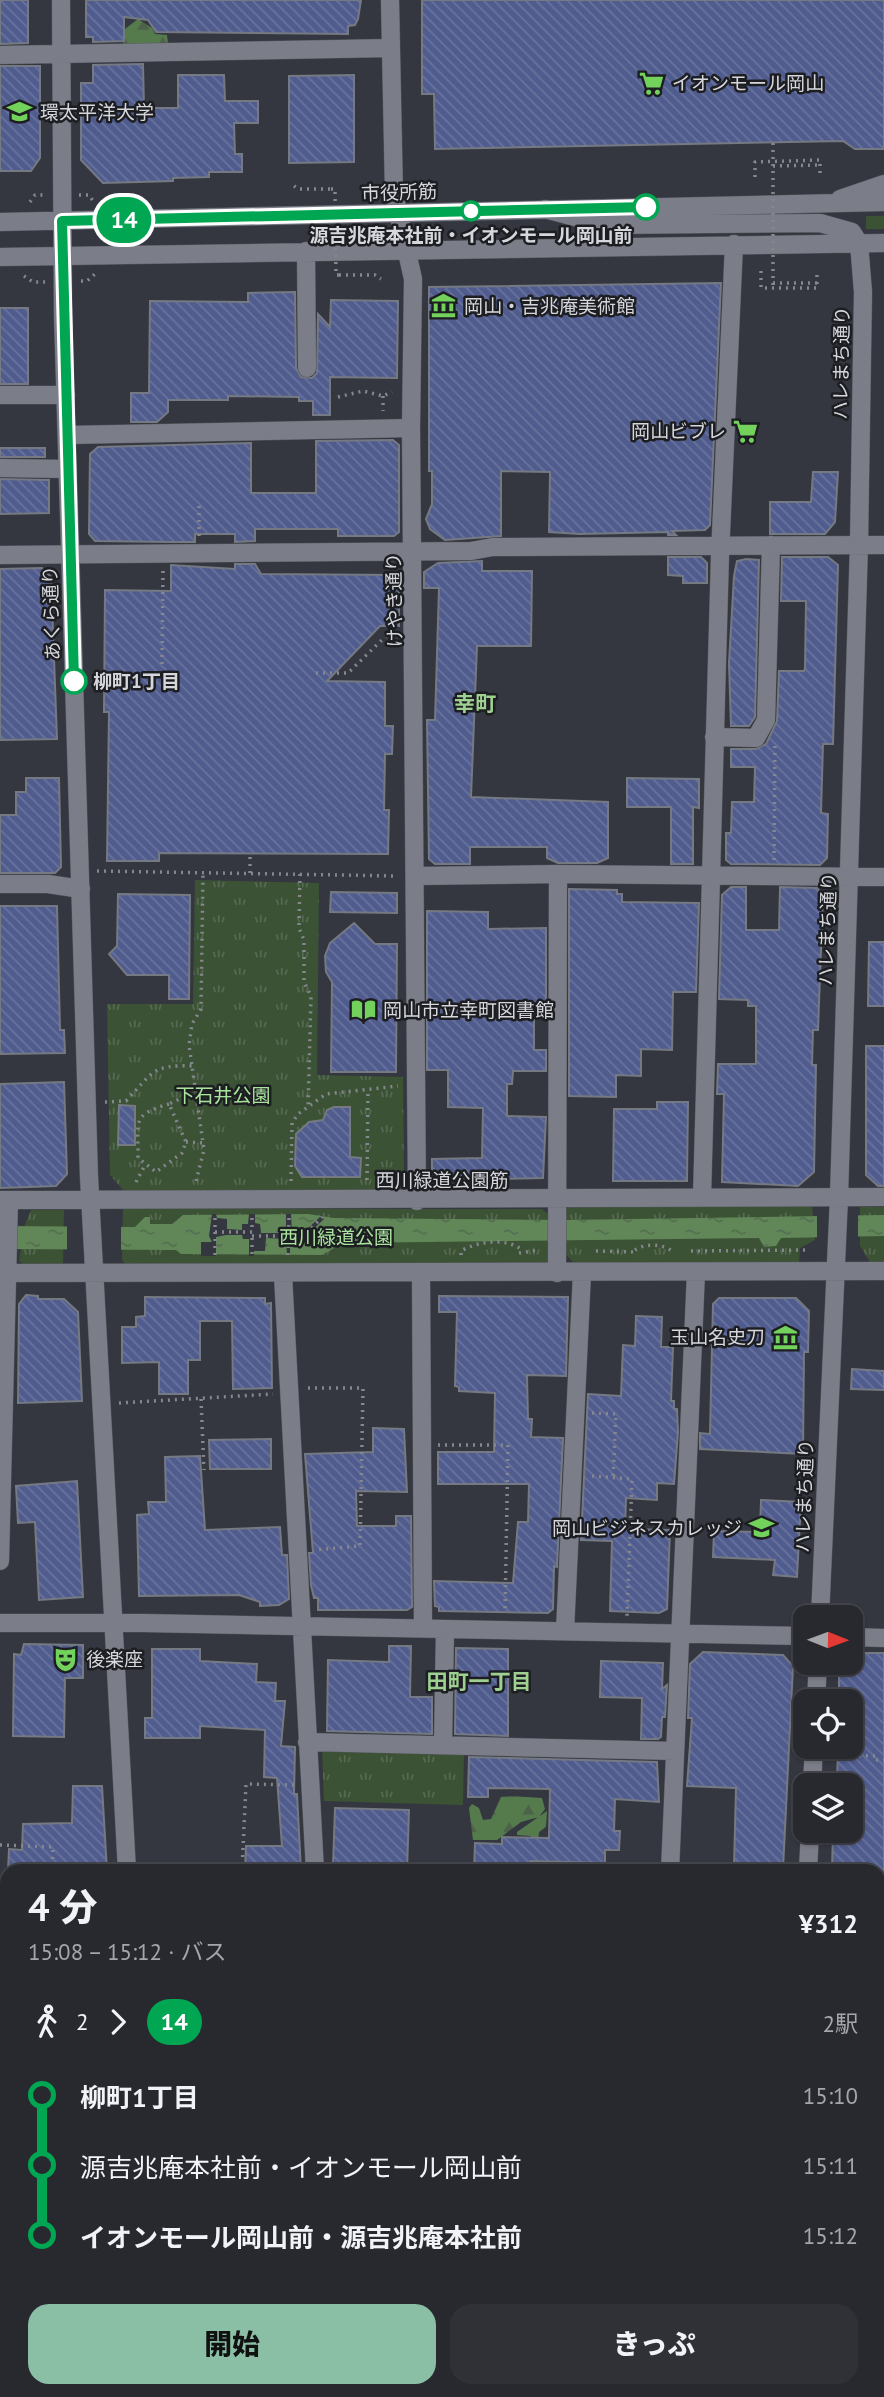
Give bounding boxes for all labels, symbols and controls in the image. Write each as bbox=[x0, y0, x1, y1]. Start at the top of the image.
supermarket icon: イオンモール岡山 bbox=[638, 69, 666, 97]
place label: イオンモール岡山 bbox=[672, 71, 824, 95]
school or university icon: 環太平洋大学 bbox=[6, 98, 34, 126]
place label: 環太平洋大学 bbox=[40, 100, 154, 124]
street label: 市役所筋 bbox=[361, 179, 437, 205]
unlabelled marker bbox=[633, 194, 659, 220]
line badge: 14 bbox=[92, 197, 156, 243]
marker: 源吉兆庵本社前・イオンモール岡山前 bbox=[461, 201, 481, 221]
text: 14 bbox=[110, 204, 138, 235]
place label: 源吉兆庵本社前・イオンモール岡山前 bbox=[309, 223, 633, 247]
museum icon: 岡山・吉兆庵美術館 bbox=[430, 292, 458, 320]
place label: 岡山・吉兆庵美術館 bbox=[464, 294, 635, 318]
street label: ハレまち通り bbox=[828, 306, 854, 420]
supermarket icon: 岡山ビブレ bbox=[732, 417, 760, 445]
place label: 岡山ビブレ bbox=[631, 419, 726, 443]
street label: けやき通り bbox=[381, 552, 407, 648]
street label: あくら通り bbox=[37, 565, 65, 661]
marker: 柳町1丁目 bbox=[61, 668, 87, 694]
place label: 柳町1丁目 bbox=[93, 669, 180, 693]
district label: 幸町 bbox=[454, 690, 496, 717]
street label: ハレまち通り bbox=[813, 872, 841, 986]
library icon: 岡山市立幸町図書館 bbox=[349, 996, 377, 1024]
place label: 岡山市立幸町図書館 bbox=[383, 998, 554, 1022]
park label: 下石井公園 bbox=[175, 1083, 271, 1107]
street label: 西川緑道公園筋 bbox=[375, 1168, 509, 1192]
park label: 西川緑道公園 bbox=[279, 1225, 393, 1249]
museum icon: 玉山名史刀 bbox=[771, 1323, 799, 1351]
place label: 玉山名史刀 bbox=[670, 1325, 765, 1349]
street label: ハレまち通り bbox=[790, 1439, 818, 1553]
school or university icon: 岡山ビジネスカレッジ bbox=[748, 1514, 776, 1542]
place label: 岡山ビジネスカレッジ bbox=[552, 1516, 742, 1540]
north arrow bbox=[793, 1605, 863, 1675]
map controls bbox=[793, 1605, 863, 1843]
theatre icon: 後楽座 bbox=[52, 1645, 80, 1673]
place label: 後楽座 bbox=[86, 1647, 143, 1671]
district label: 田町一丁目 bbox=[427, 1668, 532, 1695]
button: locate bbox=[793, 1689, 863, 1759]
button: layers bbox=[793, 1773, 863, 1843]
text: 4 分 bbox=[28, 1882, 97, 1931]
text: ¥312 bbox=[799, 1907, 858, 1940]
text: 15:08 – 15:12 · バス bbox=[28, 1937, 227, 1966]
icon: walk bbox=[28, 2003, 66, 2041]
icon: forward bbox=[99, 2003, 137, 2041]
text: 14 bbox=[161, 2006, 188, 2037]
text: 2 bbox=[76, 2007, 89, 2036]
text: 2駅 bbox=[822, 2009, 858, 2038]
text: 柳町1丁目 bbox=[80, 2081, 199, 2114]
text: 15:10 bbox=[803, 2081, 858, 2110]
text: 源吉兆庵本社前・イオンモール岡山前 bbox=[80, 2151, 522, 2184]
text: 15:11 bbox=[803, 2151, 858, 2180]
text: イオンモール岡山前・源吉兆庵本社前 bbox=[80, 2221, 522, 2254]
text: 15:12 bbox=[803, 2221, 858, 2250]
button: 開始 bbox=[28, 2304, 436, 2384]
button: きっぷ bbox=[450, 2304, 858, 2384]

